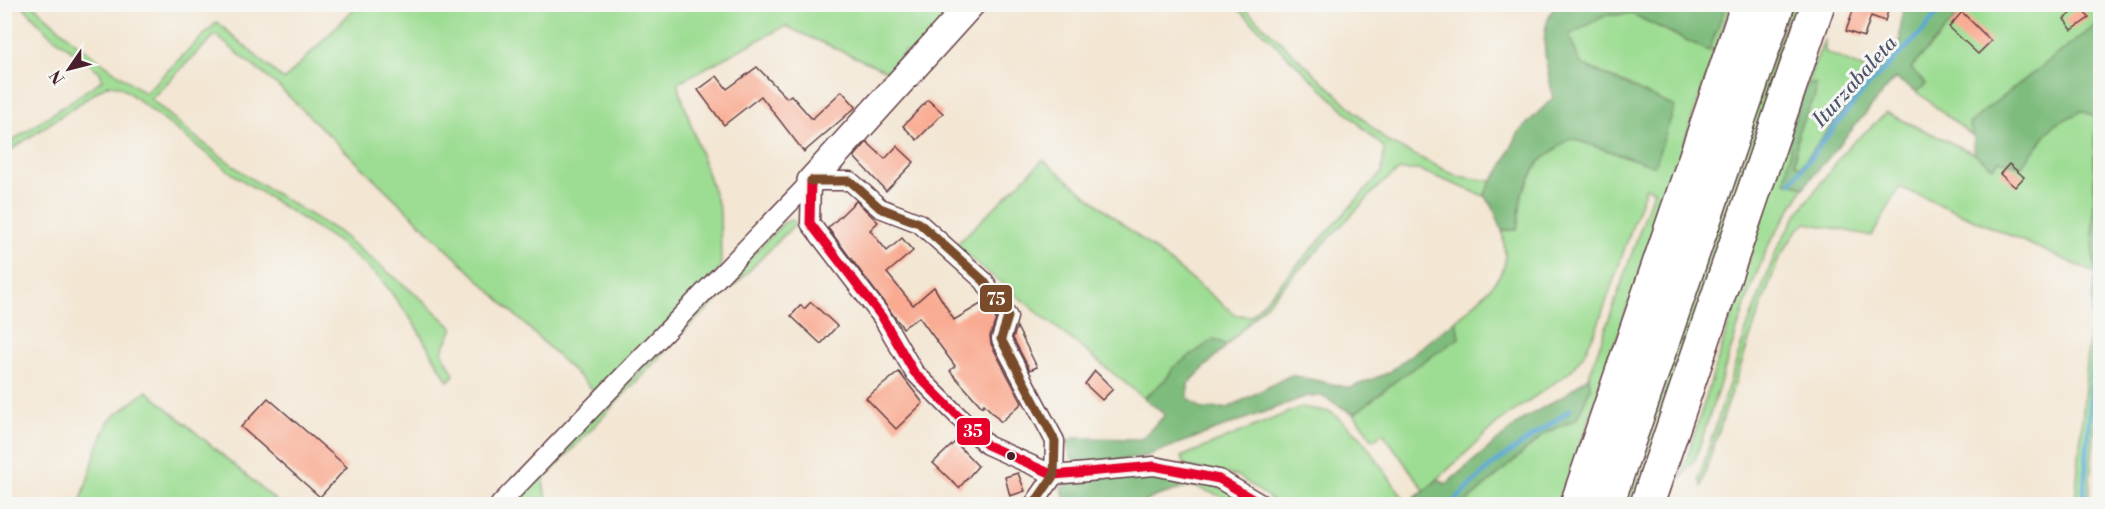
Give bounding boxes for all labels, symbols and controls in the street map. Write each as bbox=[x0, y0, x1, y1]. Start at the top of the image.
water label: Iturzabaleta bbox=[1806, 31, 1903, 134]
north arrow bbox=[39, 39, 99, 99]
text: N bbox=[46, 66, 69, 88]
line badge: 75 bbox=[979, 284, 1013, 313]
text: 75 bbox=[987, 290, 1006, 310]
line badge: 35 bbox=[956, 417, 991, 446]
text: 35 bbox=[963, 422, 983, 442]
unlabelled marker bbox=[1005, 450, 1017, 462]

